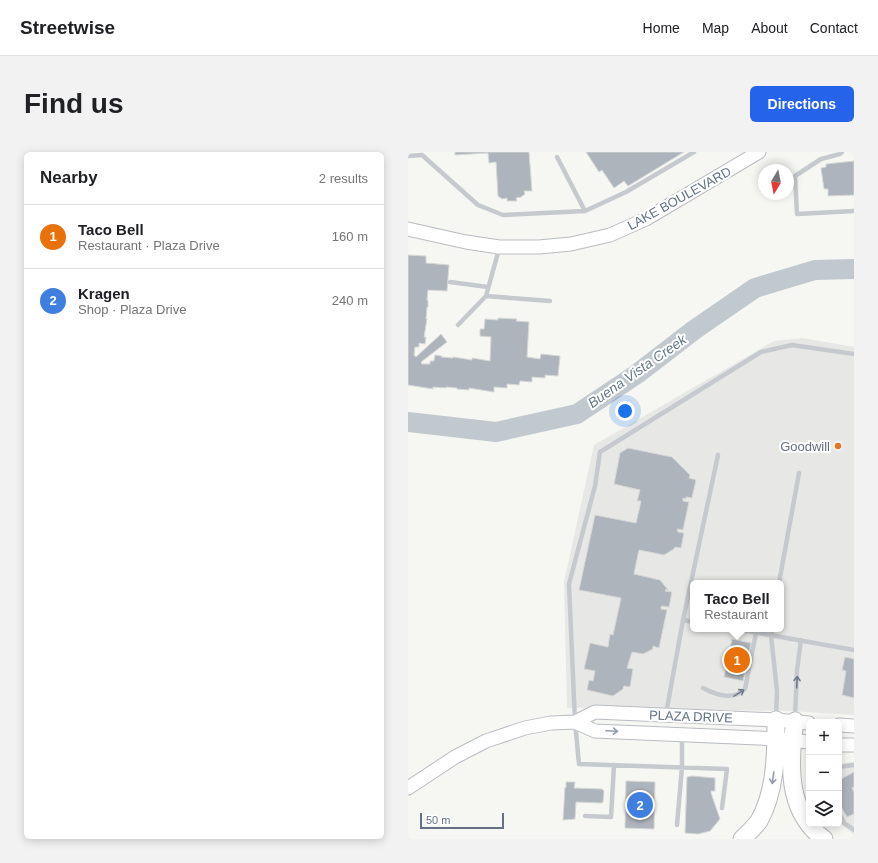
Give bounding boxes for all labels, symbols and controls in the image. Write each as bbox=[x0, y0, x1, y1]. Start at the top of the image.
text: Streetwise bbox=[20, 17, 115, 38]
text: Home bbox=[643, 20, 680, 36]
text: Map bbox=[702, 20, 729, 36]
text: About bbox=[751, 20, 788, 36]
text: Contact bbox=[810, 20, 858, 36]
button: Directions bbox=[750, 86, 854, 122]
text: Find us bbox=[24, 88, 124, 119]
street label: LAKE BOULEVARD bbox=[625, 164, 734, 233]
north arrow bbox=[758, 164, 794, 200]
text: Nearby bbox=[40, 168, 98, 187]
text: 2 results bbox=[319, 171, 368, 186]
text: Taco Bell bbox=[78, 221, 144, 238]
text: 1 bbox=[49, 229, 57, 244]
text: 160 m bbox=[332, 229, 368, 244]
text: Restaurant · Plaza Drive bbox=[78, 238, 220, 253]
text: Kragen bbox=[78, 285, 130, 302]
text: 2 bbox=[49, 293, 57, 308]
text: 240 m bbox=[332, 293, 368, 308]
text: Shop · Plaza Drive bbox=[78, 302, 186, 317]
water label: Buena Vista Creek bbox=[585, 330, 690, 411]
your location bbox=[615, 401, 635, 421]
place label: Goodwill bbox=[780, 439, 830, 454]
marker: Goodwill bbox=[833, 441, 843, 451]
popup bbox=[690, 580, 784, 632]
text: Taco Bell bbox=[704, 590, 770, 607]
text: Restaurant bbox=[704, 607, 768, 622]
pin: 1 bbox=[724, 645, 750, 675]
one-way arrow bbox=[793, 676, 800, 689]
one-way arrow bbox=[733, 688, 745, 696]
street label: PLAZA DRIVE bbox=[649, 708, 733, 725]
map controls bbox=[806, 719, 842, 827]
button: + bbox=[806, 719, 842, 755]
one-way arrow bbox=[605, 728, 618, 735]
button: − bbox=[806, 755, 842, 791]
one-way arrow bbox=[769, 771, 776, 784]
pin: 2 bbox=[627, 790, 653, 820]
button: layers bbox=[806, 791, 842, 827]
scale bar bbox=[420, 811, 504, 830]
text: 50 m bbox=[426, 814, 450, 826]

